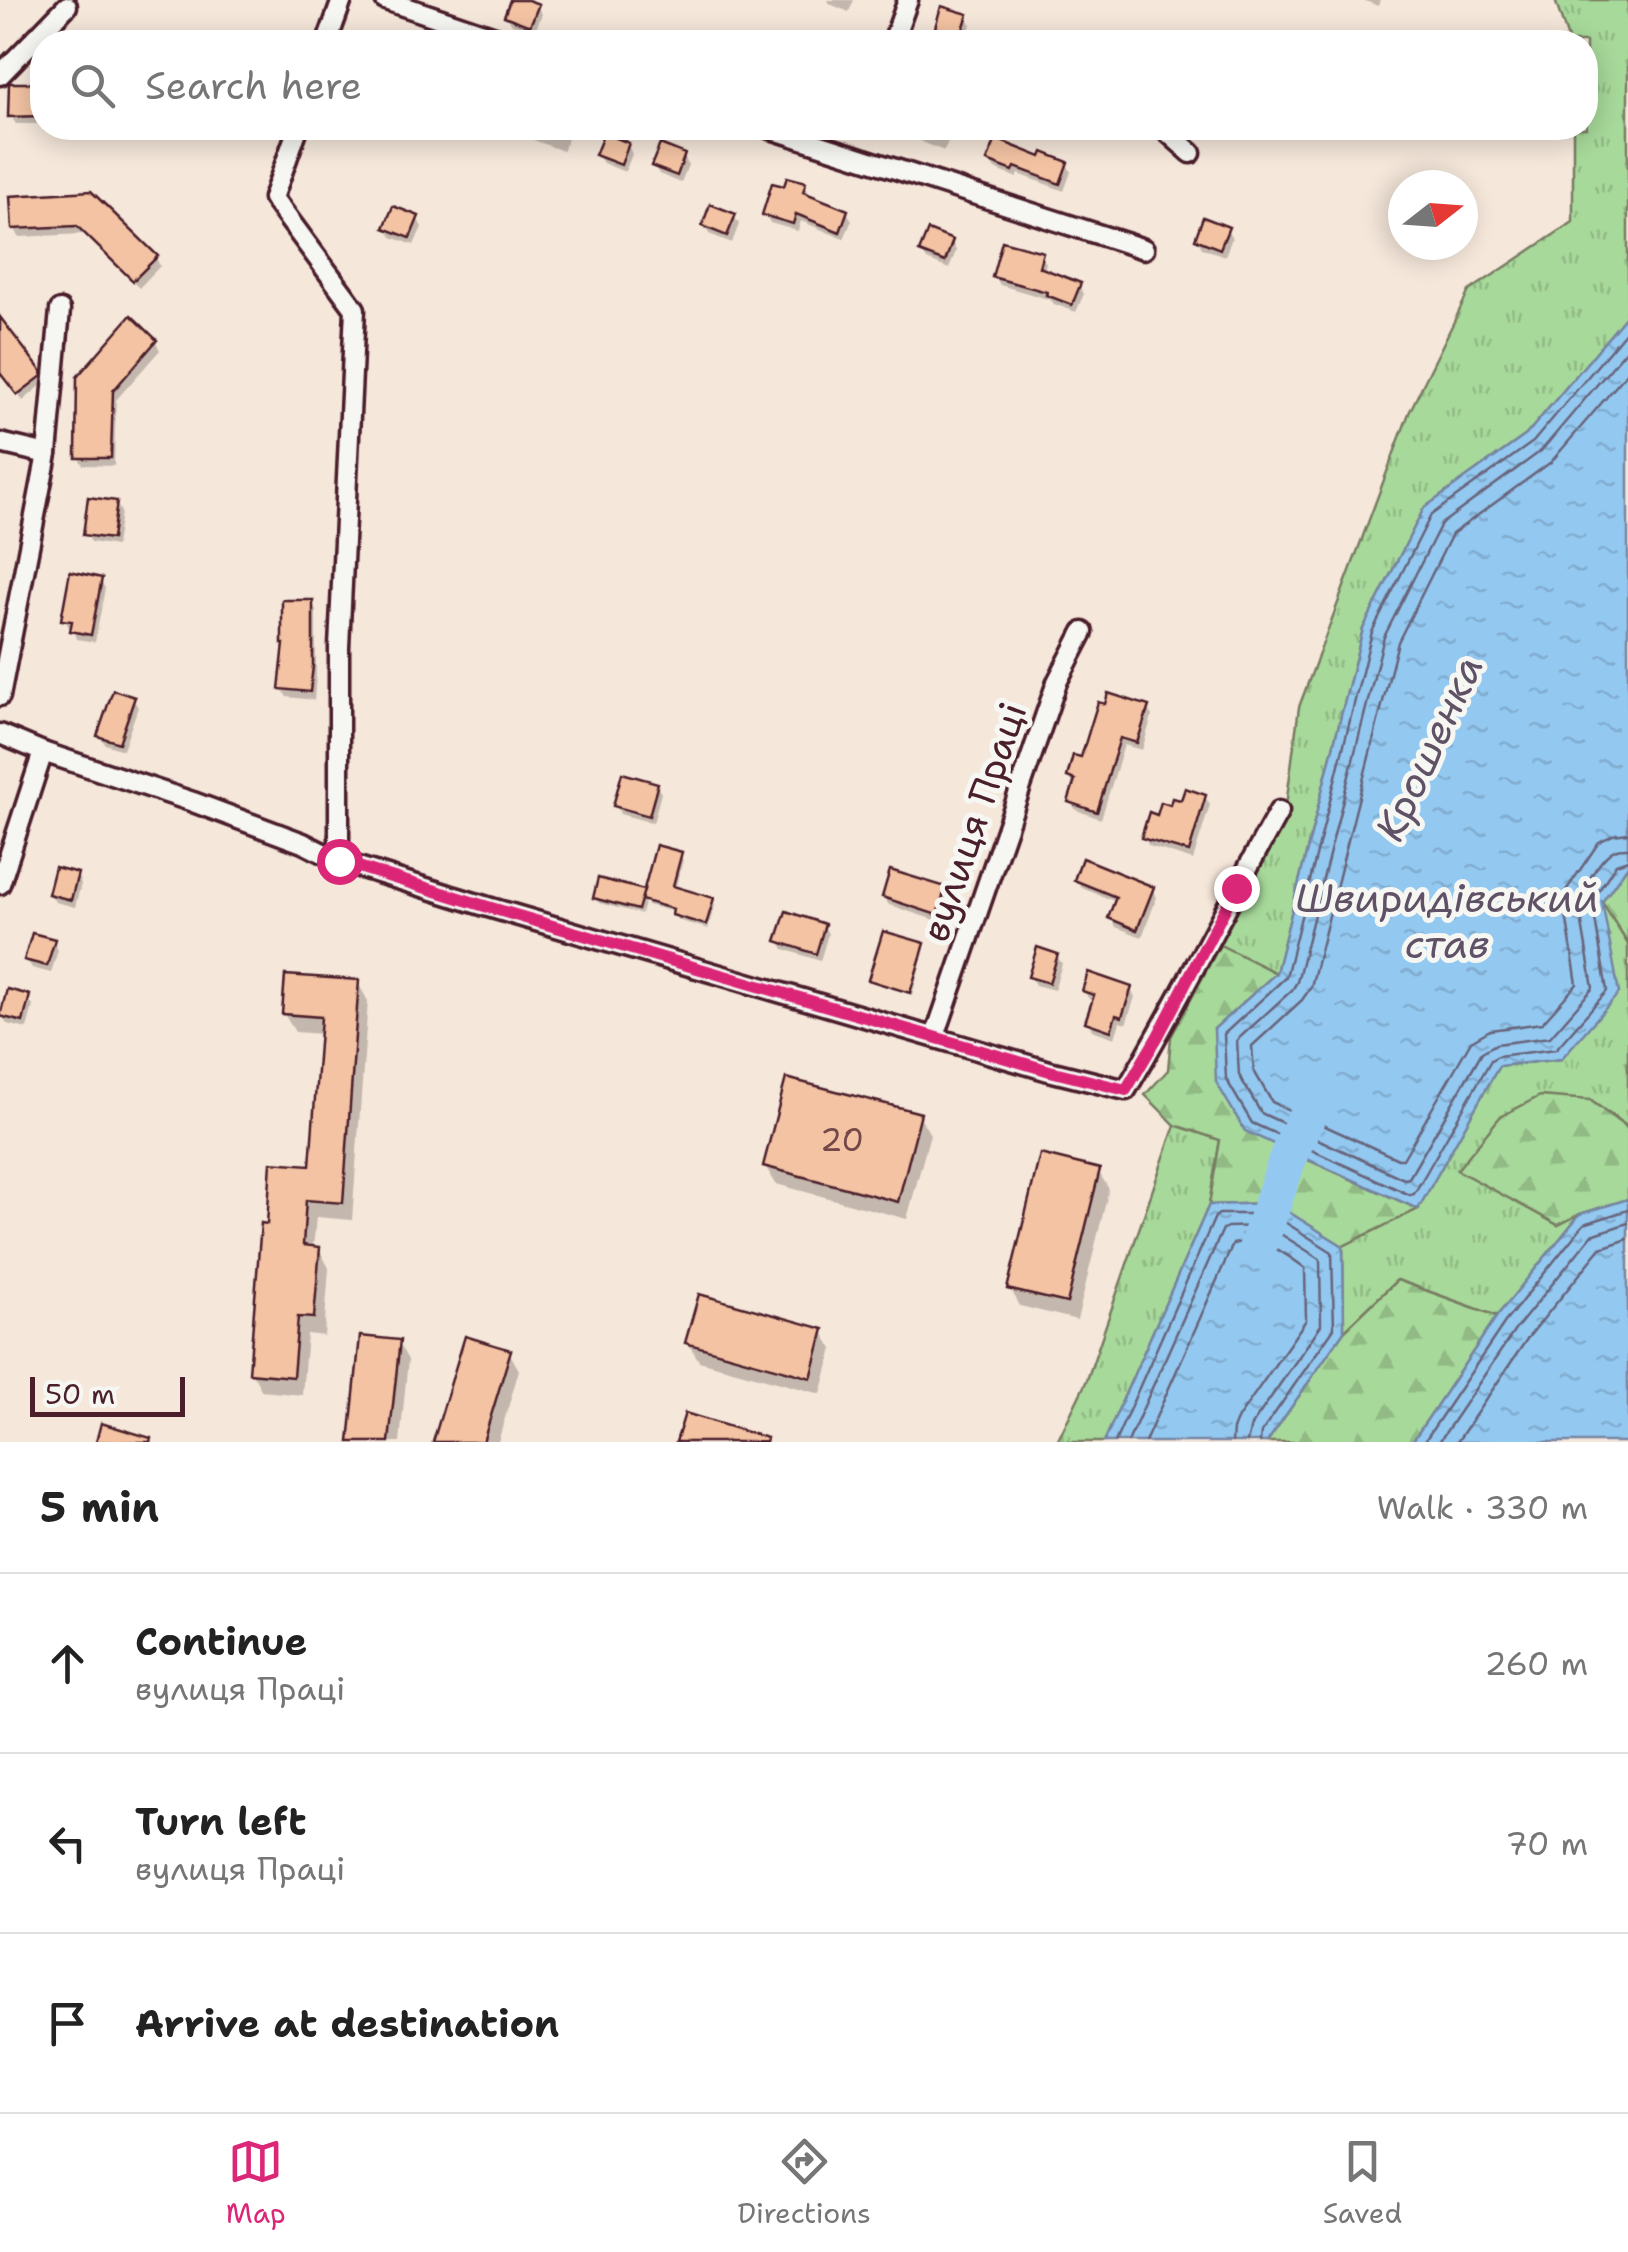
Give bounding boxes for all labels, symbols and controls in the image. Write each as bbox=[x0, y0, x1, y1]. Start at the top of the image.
search box bbox=[30, 30, 1598, 140]
icon: search bbox=[65, 58, 120, 113]
text: Search here bbox=[145, 60, 362, 111]
north arrow bbox=[1388, 170, 1478, 260]
water label: Крошенка bbox=[1362, 646, 1496, 850]
street label: вулиця Праці bbox=[909, 695, 1038, 948]
route start bbox=[317, 839, 363, 885]
route end bbox=[1214, 866, 1260, 912]
water label: Швиридівський став bbox=[1295, 871, 1599, 971]
house number: 20 bbox=[820, 1118, 864, 1161]
scale bar bbox=[30, 1372, 185, 1416]
text: 50 m bbox=[45, 1375, 115, 1413]
text: 5 min bbox=[40, 1479, 159, 1535]
text: Walk · 330 m bbox=[1377, 1486, 1588, 1529]
text: Continue bbox=[135, 1616, 307, 1667]
icon: ahead bbox=[40, 1636, 95, 1691]
text: 260 m bbox=[1485, 1642, 1588, 1685]
text: вулиця Праці bbox=[135, 1667, 345, 1710]
text: Turn left bbox=[135, 1796, 307, 1847]
icon: left bbox=[40, 1816, 95, 1871]
text: 70 m bbox=[1505, 1822, 1588, 1865]
text: вулиця Праці bbox=[135, 1847, 345, 1890]
icon: arrive bbox=[40, 1996, 95, 2051]
text: Arrive at destination bbox=[135, 1998, 559, 2049]
tab: Map bbox=[226, 2134, 286, 2232]
tab: Directions bbox=[737, 2134, 871, 2232]
tab: Saved bbox=[1323, 2134, 1402, 2232]

